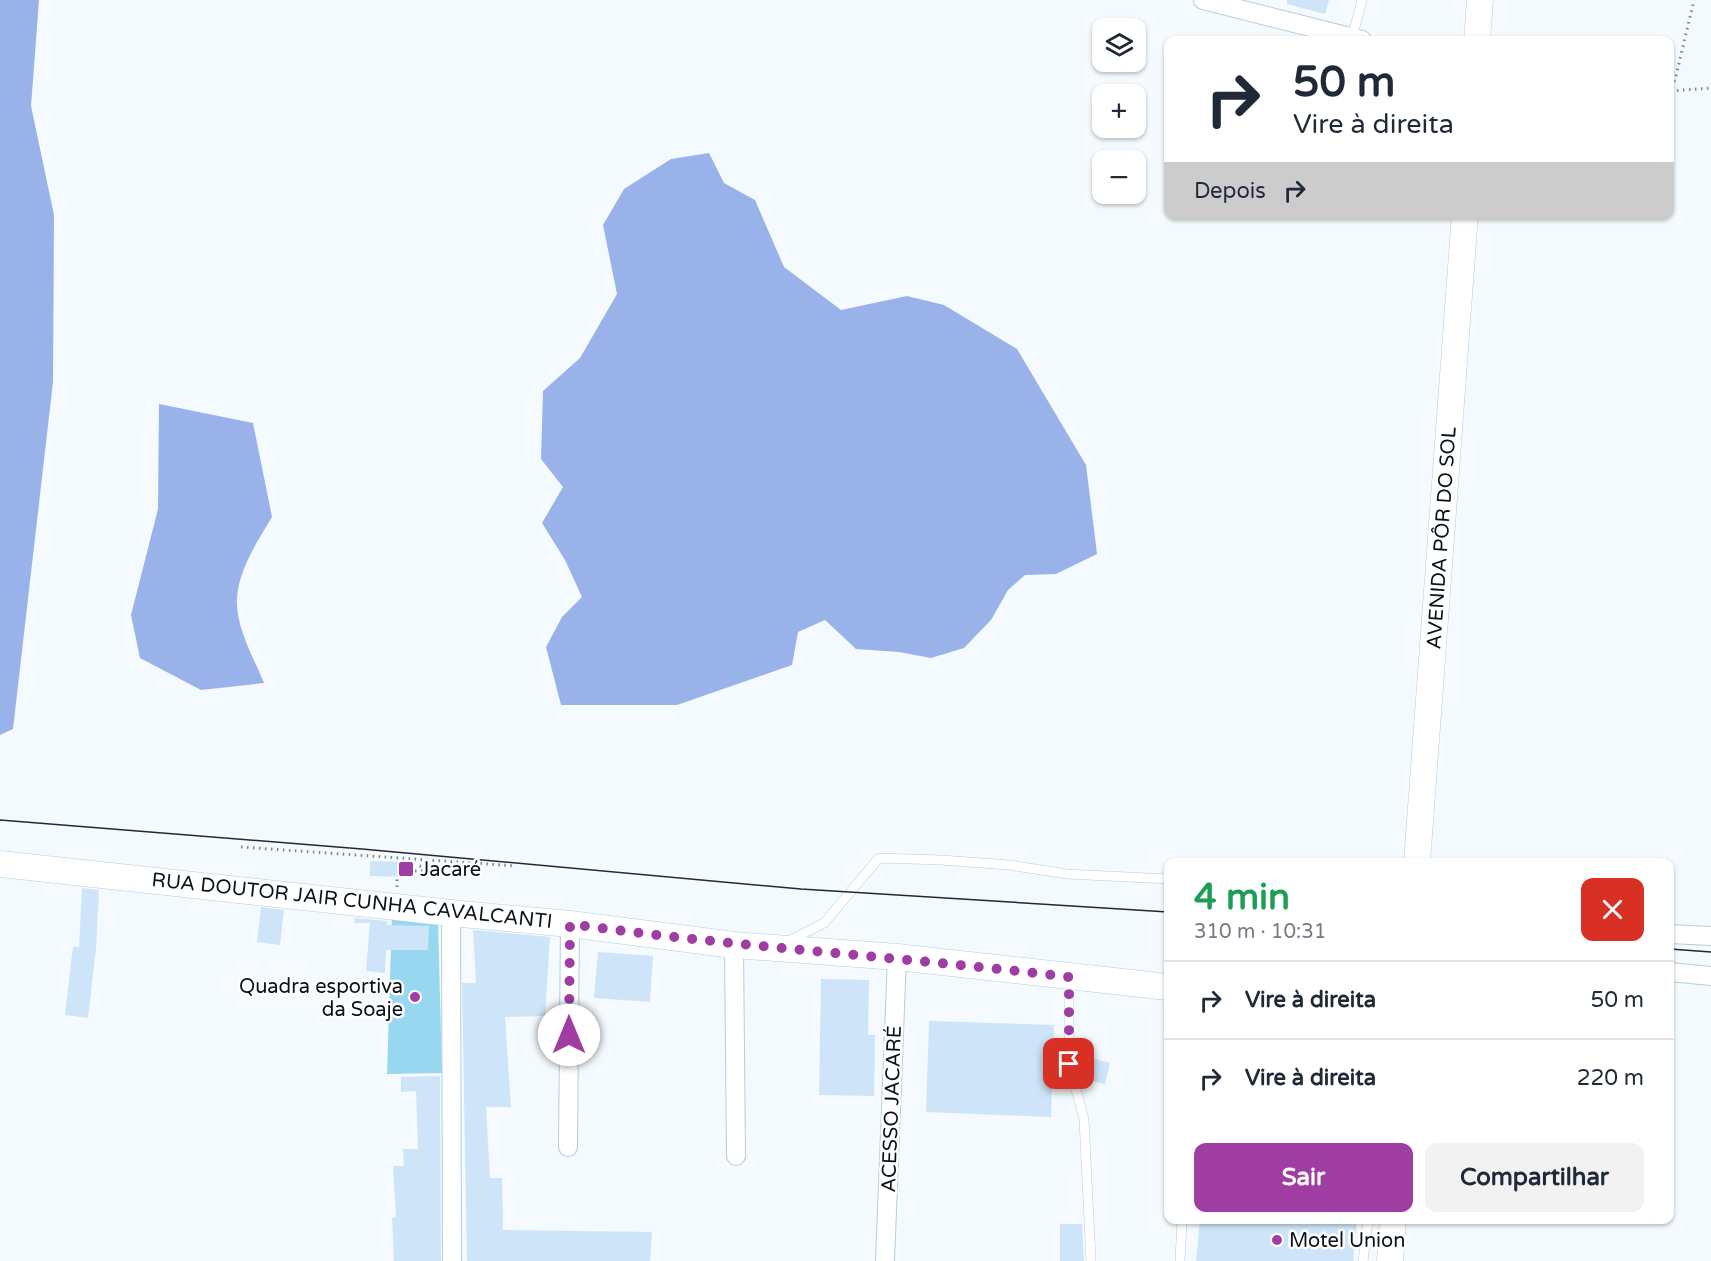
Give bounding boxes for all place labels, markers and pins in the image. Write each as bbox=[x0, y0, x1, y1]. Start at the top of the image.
place label: Jacaré bbox=[420, 858, 481, 882]
marker: Jacaré bbox=[397, 860, 415, 878]
place label: Quadra esportiva da Soaje bbox=[239, 975, 403, 1022]
marker: Quadra esportiva da Soaje bbox=[408, 990, 422, 1004]
pin bbox=[1043, 1038, 1094, 1089]
place label: Motel Union bbox=[1289, 1229, 1405, 1253]
marker: Motel Union bbox=[1270, 1233, 1284, 1247]

